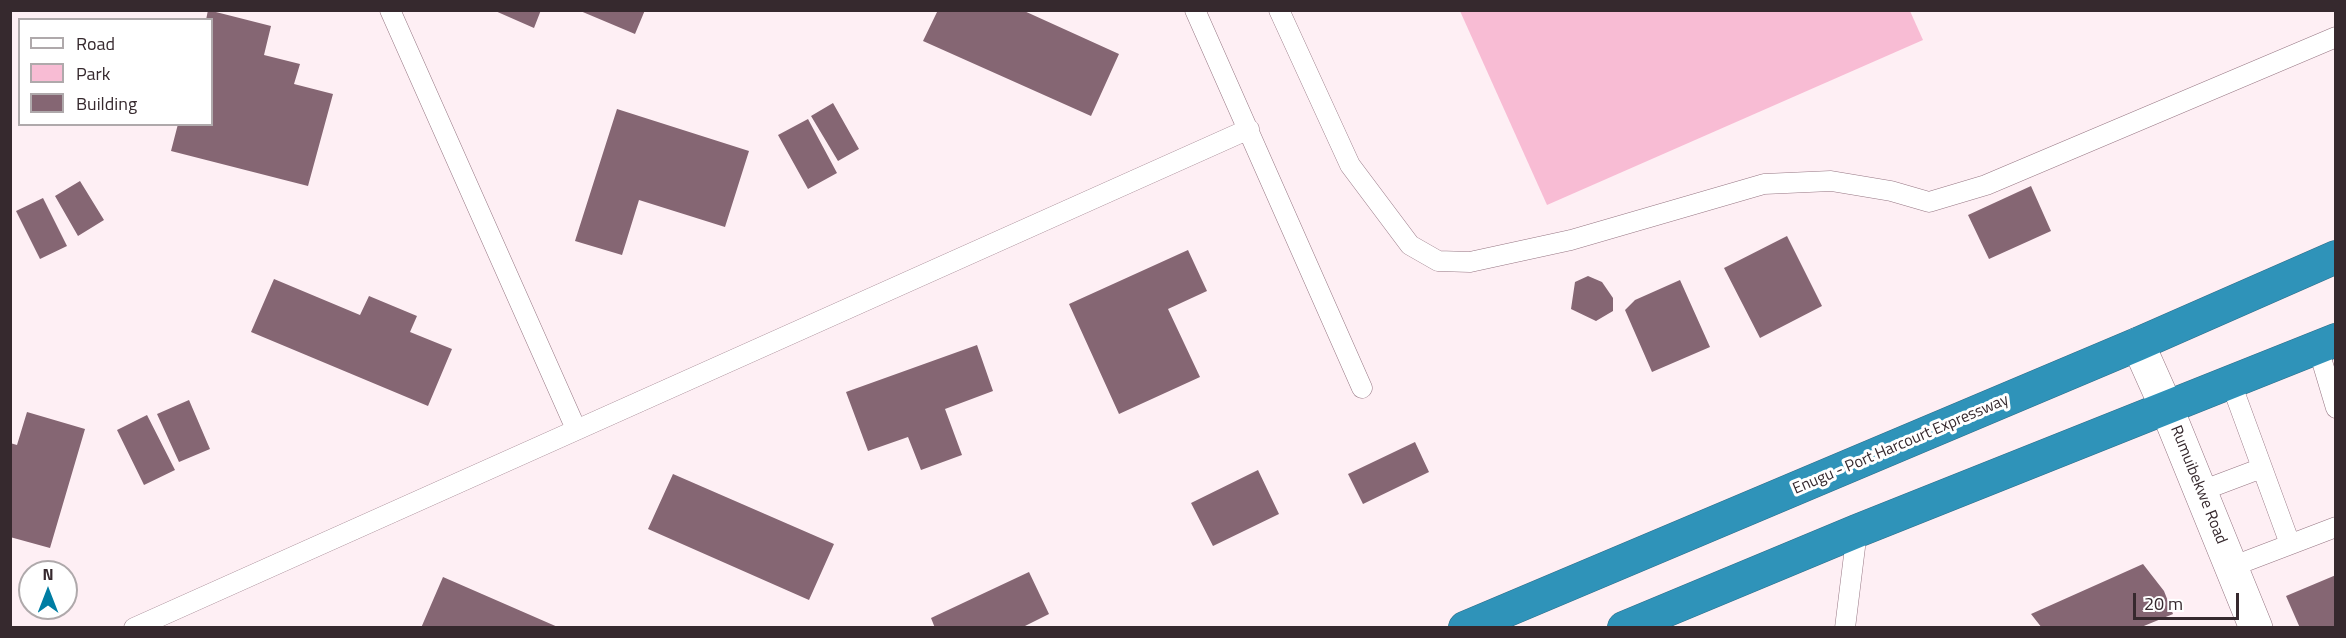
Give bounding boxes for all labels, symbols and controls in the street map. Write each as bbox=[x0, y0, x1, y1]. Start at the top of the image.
legend bbox=[18, 18, 213, 126]
text: Road bbox=[76, 30, 115, 57]
text: Park bbox=[76, 60, 110, 87]
text: Building bbox=[76, 90, 137, 117]
street label: Enugu - Port Harcourt Expressway bbox=[1790, 391, 2012, 499]
street label: Rumuibekwe Road bbox=[2165, 423, 2231, 547]
north arrow bbox=[18, 560, 78, 620]
text: N bbox=[42, 562, 54, 586]
scale bar bbox=[2136, 581, 2242, 619]
text: 20 m bbox=[2144, 590, 2183, 617]

